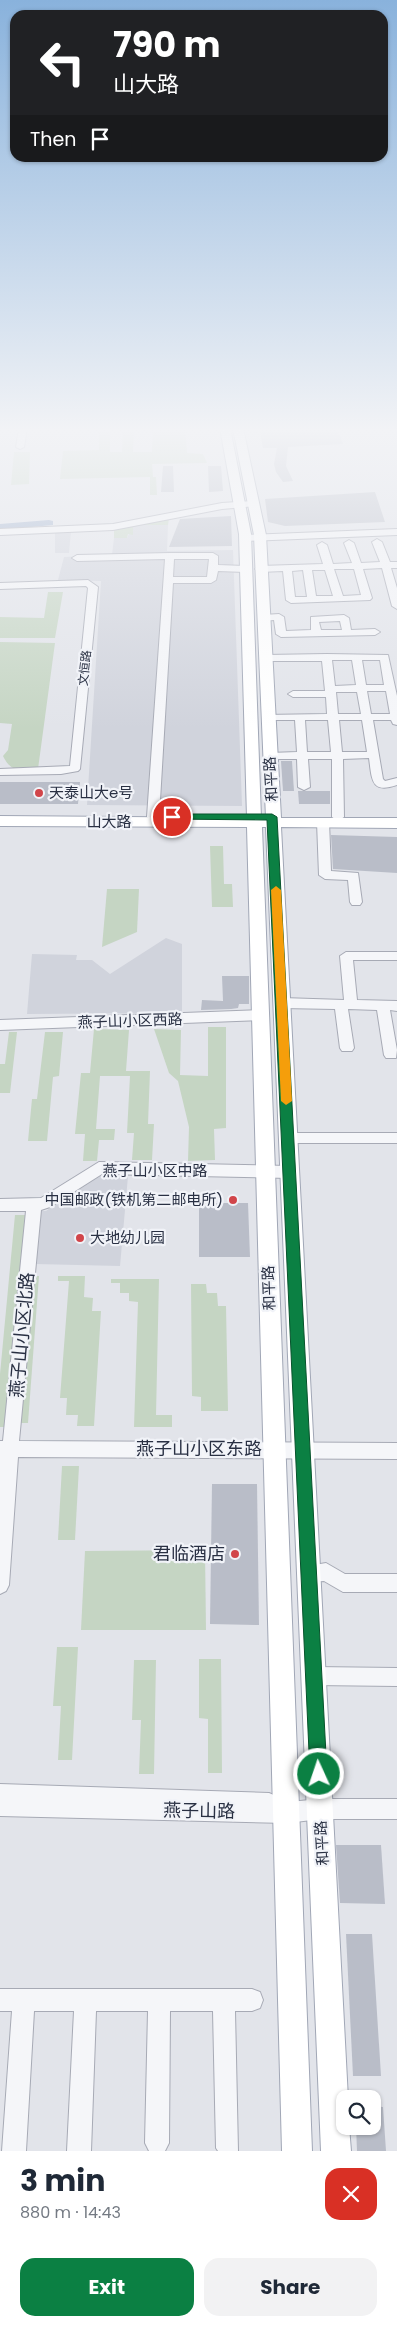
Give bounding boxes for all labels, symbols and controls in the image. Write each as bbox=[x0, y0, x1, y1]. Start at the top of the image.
text: 790 m bbox=[113, 20, 221, 69]
icon: left bbox=[30, 30, 95, 95]
text: 山大路 bbox=[113, 69, 179, 100]
icon: arrive bbox=[86, 125, 114, 153]
text: Then bbox=[30, 126, 76, 153]
street label: 文恒路 bbox=[74, 649, 95, 687]
street label: 和平路 bbox=[259, 756, 282, 802]
place label: 天泰山大e号 bbox=[49, 782, 133, 803]
marker: 天泰山大e号 bbox=[33, 787, 45, 799]
pin bbox=[151, 796, 193, 838]
icon: arrive bbox=[158, 803, 186, 831]
street label: 山大路 bbox=[86, 811, 132, 832]
street label: 燕子山小区西路 bbox=[77, 1008, 183, 1033]
street label: 燕子山小区中路 bbox=[102, 1160, 208, 1181]
place label: 中国邮政(铁机第二邮电所) bbox=[44, 1189, 223, 1210]
marker: 中国邮政(铁机第二邮电所) bbox=[227, 1194, 239, 1206]
place label: 大地幼儿园 bbox=[90, 1227, 165, 1248]
marker: 大地幼儿园 bbox=[74, 1232, 86, 1244]
street label: 和平路 bbox=[257, 1265, 280, 1311]
street label: 燕子山小区北路 bbox=[4, 1271, 39, 1399]
street label: 燕子山小区东路 bbox=[136, 1436, 262, 1461]
place label: 君临酒店 bbox=[153, 1541, 225, 1566]
marker: 君临酒店 bbox=[229, 1548, 241, 1560]
position arrow bbox=[292, 1747, 344, 1799]
street label: 燕子山路 bbox=[163, 1797, 235, 1824]
street label: 和平路 bbox=[310, 1820, 333, 1866]
map controls bbox=[336, 2090, 381, 2135]
button: search bbox=[336, 2090, 381, 2135]
text: 3 min bbox=[20, 2159, 105, 2202]
button: close bbox=[325, 2168, 377, 2220]
text: 880 m · 14:43 bbox=[20, 2201, 121, 2224]
button: Exit bbox=[20, 2258, 194, 2316]
button: Share bbox=[204, 2258, 377, 2316]

